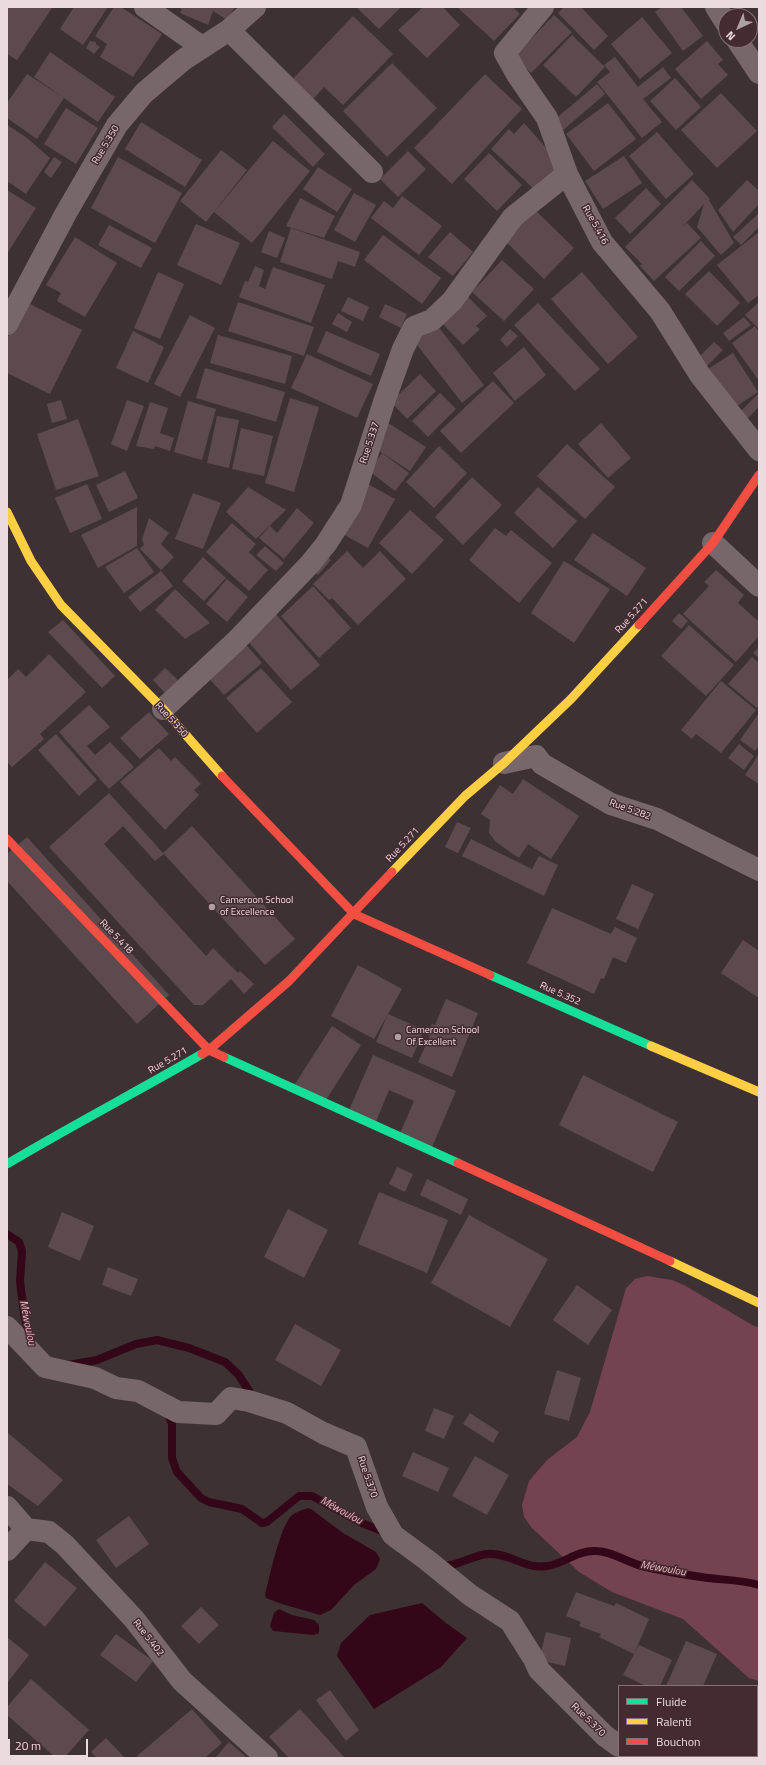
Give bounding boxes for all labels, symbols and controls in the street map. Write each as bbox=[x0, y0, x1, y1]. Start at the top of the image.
north arrow bbox=[718, 8, 758, 48]
text: N bbox=[722, 28, 739, 44]
street label: Rue 5.350 bbox=[90, 123, 122, 167]
street label: Rue 5.416 bbox=[579, 203, 611, 247]
street label: Rue 5.337 bbox=[358, 421, 382, 465]
street label: Rue 5.271 bbox=[613, 596, 651, 636]
street label: Rue 5.350 bbox=[152, 700, 190, 740]
street label: Rue 5.282 bbox=[608, 797, 652, 823]
street label: Rue 5.271 bbox=[384, 825, 422, 865]
place label: Cameroon School of Excellence bbox=[220, 895, 293, 918]
marker: Cameroon School of Excellence bbox=[207, 902, 217, 912]
street label: Rue 5.418 bbox=[97, 917, 135, 957]
street label: Rue 5.352 bbox=[538, 980, 582, 1008]
place label: Cameroon School Of Excellent bbox=[406, 1025, 479, 1048]
marker: Cameroon School Of Excellent bbox=[393, 1032, 403, 1042]
street label: Rue 5.271 bbox=[146, 1045, 190, 1077]
water label: Méwoulou bbox=[16, 1299, 38, 1347]
street label: Rue 5.370 bbox=[354, 1455, 380, 1499]
water label: Méwoulou bbox=[318, 1494, 364, 1528]
water label: Méwoulou bbox=[639, 1559, 687, 1579]
street label: Rue 5.402 bbox=[130, 1617, 166, 1659]
legend bbox=[618, 1685, 758, 1757]
text: Fluide bbox=[656, 1692, 687, 1711]
street label: Rue 5.370 bbox=[568, 1701, 608, 1739]
text: Ralenti bbox=[656, 1712, 691, 1731]
scale bar bbox=[10, 1731, 90, 1757]
text: Bouchon bbox=[656, 1732, 701, 1751]
text: 20 m bbox=[15, 1736, 41, 1755]

